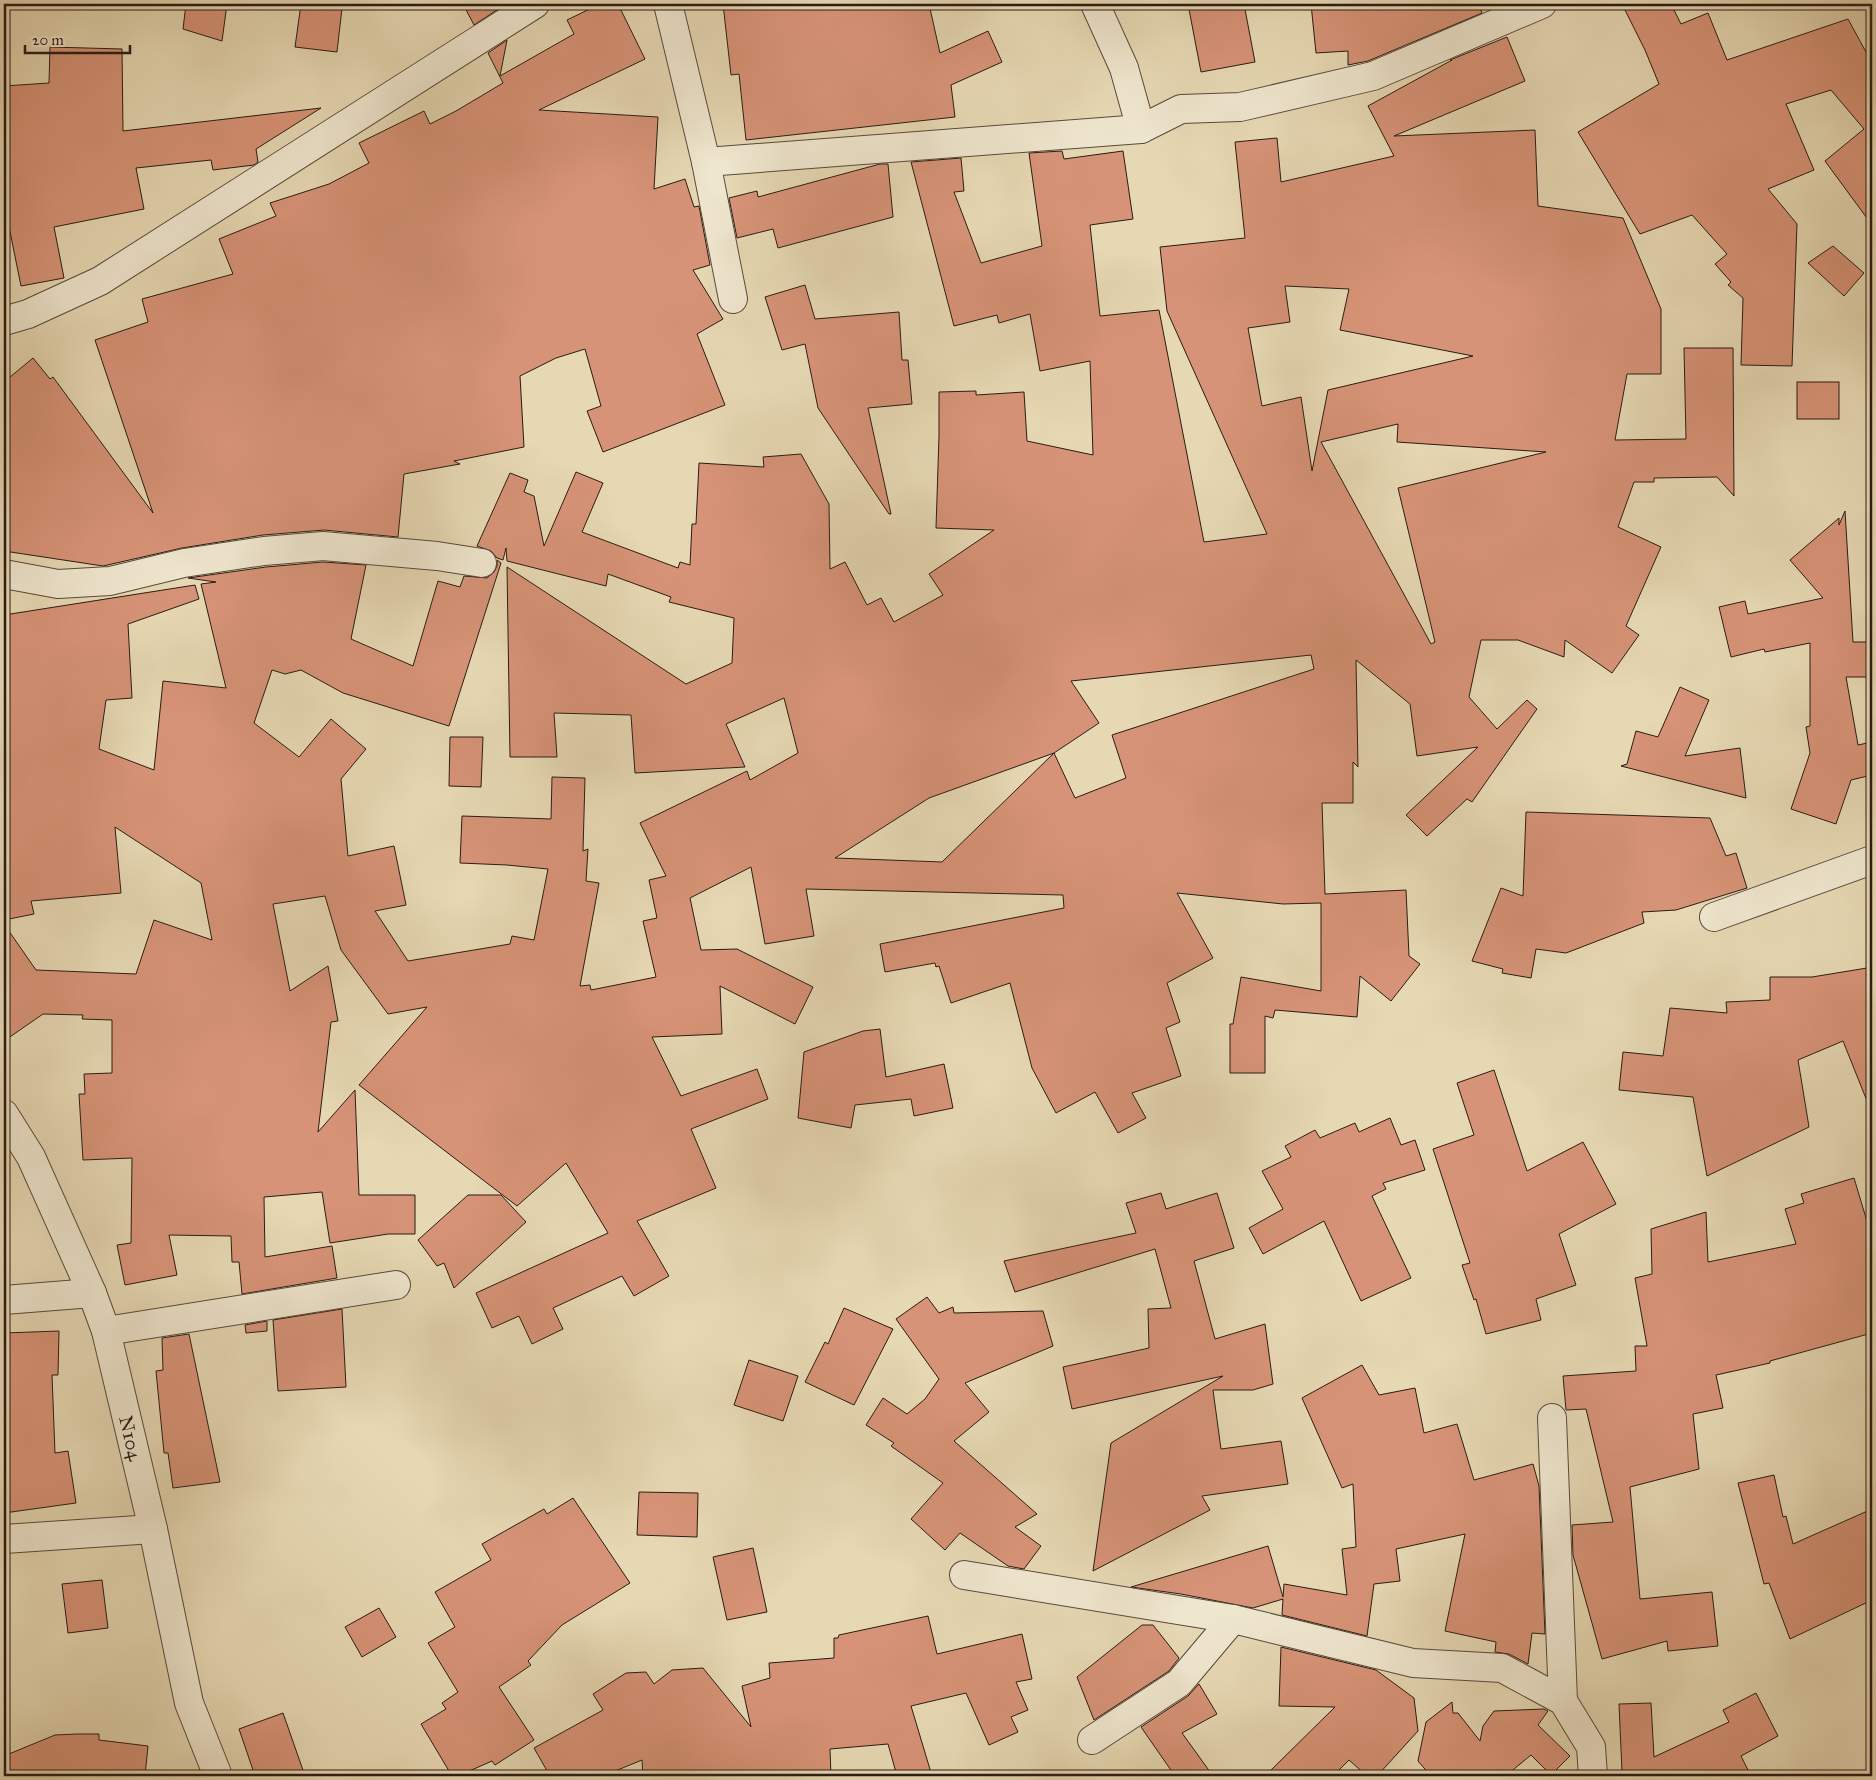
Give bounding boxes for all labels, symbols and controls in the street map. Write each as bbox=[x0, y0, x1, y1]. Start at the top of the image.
scale bar bbox=[25, 22, 130, 54]
text: 20 m bbox=[32, 31, 64, 49]
street label: N104 bbox=[114, 1414, 147, 1463]

